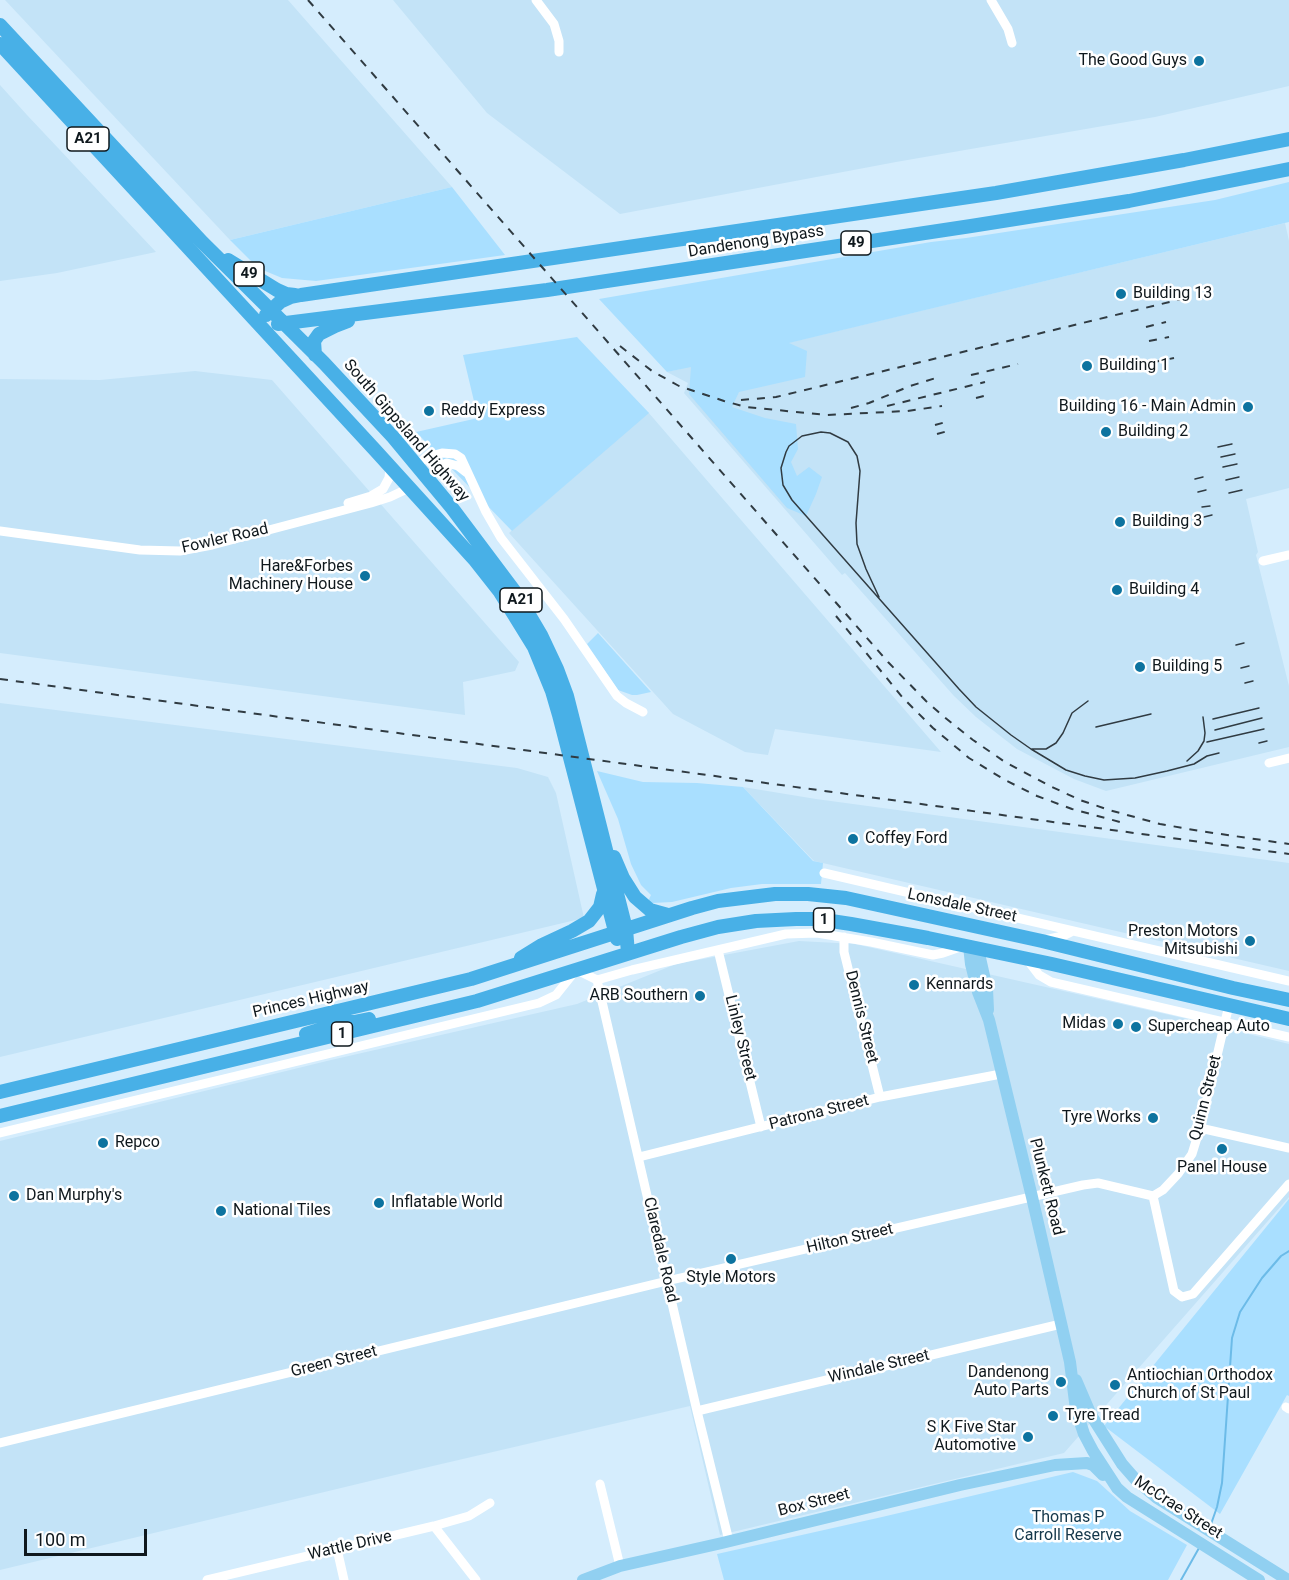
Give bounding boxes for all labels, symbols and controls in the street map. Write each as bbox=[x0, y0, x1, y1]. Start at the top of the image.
place label: The Good Guys bbox=[1078, 51, 1187, 71]
marker: The Good Guys bbox=[1192, 54, 1206, 68]
road number: A21 bbox=[67, 127, 109, 151]
street label: Dandenong Bypass bbox=[687, 222, 825, 262]
road number: 49 bbox=[841, 231, 871, 255]
road number: 49 bbox=[234, 262, 264, 286]
place label: Building 13 bbox=[1133, 284, 1212, 304]
marker: Building 13 bbox=[1114, 287, 1128, 301]
street label: South Gippsland Highway bbox=[339, 356, 473, 506]
place label: Building 1 bbox=[1099, 356, 1169, 376]
marker: Building 1 bbox=[1080, 359, 1094, 373]
place label: Building 16 - Main Admin bbox=[1059, 397, 1236, 417]
marker: Building 16 - Main Admin bbox=[1241, 400, 1255, 414]
place label: Reddy Express bbox=[441, 401, 545, 421]
marker: Reddy Express bbox=[422, 404, 436, 418]
place label: Building 2 bbox=[1118, 422, 1188, 442]
marker: Building 2 bbox=[1099, 425, 1113, 439]
place label: Building 3 bbox=[1132, 512, 1202, 532]
marker: Building 3 bbox=[1113, 515, 1127, 529]
street label: Fowler Road bbox=[180, 520, 270, 558]
place label: Hare&Forbes Machinery House bbox=[229, 557, 353, 595]
marker: Hare&Forbes Machinery House bbox=[358, 569, 372, 583]
place label: Building 4 bbox=[1129, 580, 1199, 600]
marker: Building 4 bbox=[1110, 583, 1124, 597]
road number: A21 bbox=[500, 588, 542, 612]
place label: Building 5 bbox=[1152, 657, 1222, 677]
marker: Building 5 bbox=[1133, 660, 1147, 674]
place label: Coffey Ford bbox=[865, 829, 948, 849]
marker: Coffey Ford bbox=[846, 832, 860, 846]
street label: Lonsdale Street bbox=[906, 885, 1018, 927]
road number: 1 bbox=[814, 908, 834, 932]
place label: Preston Motors Mitsubishi bbox=[1128, 922, 1238, 960]
marker: Preston Motors Mitsubishi bbox=[1243, 934, 1257, 948]
street label: Dennis Street bbox=[840, 969, 882, 1065]
place label: Kennards bbox=[926, 975, 993, 995]
street label: Princes Highway bbox=[251, 977, 371, 1023]
marker: Kennards bbox=[907, 978, 921, 992]
place label: ARB Southern bbox=[590, 986, 688, 1006]
marker: ARB Southern bbox=[693, 989, 707, 1003]
street label: Linley Street bbox=[720, 993, 760, 1083]
place label: Midas bbox=[1062, 1014, 1106, 1034]
marker: Midas bbox=[1111, 1017, 1125, 1031]
place label: Supercheap Auto bbox=[1148, 1017, 1270, 1037]
marker: Supercheap Auto bbox=[1129, 1020, 1143, 1034]
road number: 1 bbox=[332, 1022, 352, 1046]
street label: Quinn Street bbox=[1186, 1053, 1226, 1143]
street label: Patrona Street bbox=[767, 1091, 871, 1135]
place label: Tyre Works bbox=[1062, 1108, 1141, 1128]
marker: Tyre Works bbox=[1146, 1111, 1160, 1125]
place label: Repco bbox=[115, 1133, 160, 1153]
marker: Repco bbox=[96, 1136, 110, 1150]
street label: Plunkett Road bbox=[1025, 1137, 1067, 1237]
marker: Panel House bbox=[1215, 1142, 1229, 1156]
place label: Panel House bbox=[1177, 1158, 1267, 1178]
place label: Dan Murphy's bbox=[26, 1186, 122, 1206]
marker: Dan Murphy's bbox=[7, 1189, 21, 1203]
place label: Inflatable World bbox=[391, 1193, 503, 1213]
street label: Claredale Road bbox=[639, 1195, 681, 1305]
marker: Inflatable World bbox=[372, 1196, 386, 1210]
place label: National Tiles bbox=[233, 1201, 331, 1221]
marker: National Tiles bbox=[214, 1204, 228, 1218]
street label: Hilton Street bbox=[805, 1220, 895, 1258]
marker: Style Motors bbox=[724, 1252, 738, 1266]
place label: Style Motors bbox=[686, 1268, 776, 1288]
street label: Green Street bbox=[289, 1342, 379, 1382]
street label: Windale Street bbox=[827, 1346, 931, 1388]
place label: Dandenong Auto Parts bbox=[968, 1363, 1049, 1401]
place label: Antiochian Orthodox Church of St Paul bbox=[1127, 1366, 1273, 1404]
marker: Dandenong Auto Parts bbox=[1054, 1375, 1068, 1389]
marker: Antiochian Orthodox Church of St Paul bbox=[1108, 1378, 1122, 1392]
place label: Tyre Tread bbox=[1065, 1406, 1140, 1426]
marker: Tyre Tread bbox=[1046, 1409, 1060, 1423]
place label: S K Five Star Automotive bbox=[927, 1418, 1016, 1456]
marker: S K Five Star Automotive bbox=[1021, 1430, 1035, 1444]
street label: McCrae Street bbox=[1130, 1472, 1226, 1544]
street label: Box Street bbox=[776, 1485, 852, 1521]
park label: Thomas P Carroll Reserve bbox=[1014, 1508, 1122, 1546]
scale bar bbox=[27, 1517, 150, 1555]
street label: Wattle Drive bbox=[306, 1527, 394, 1565]
text: 100 m bbox=[35, 1529, 86, 1550]

